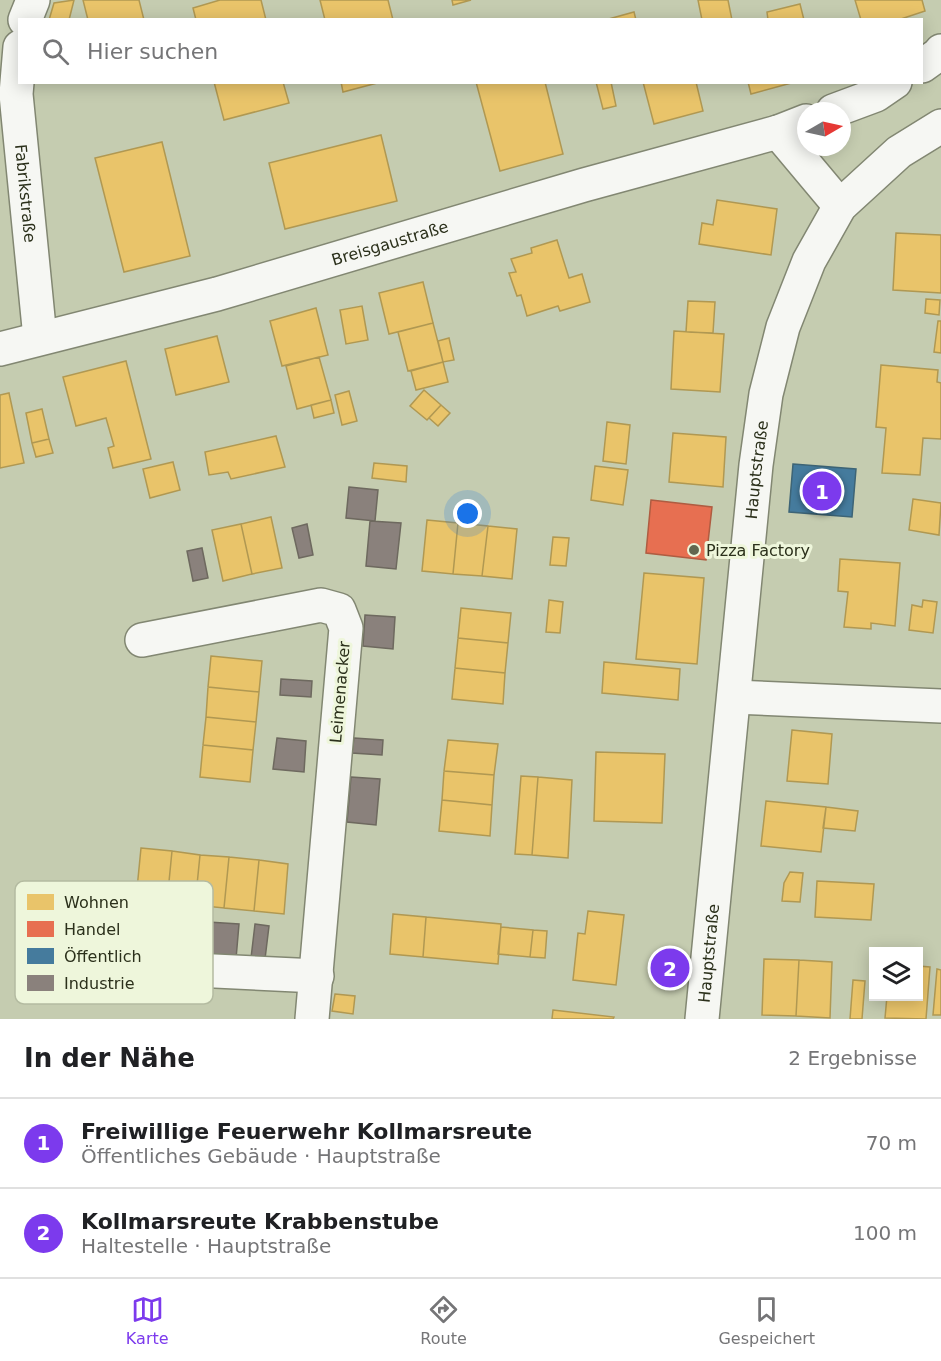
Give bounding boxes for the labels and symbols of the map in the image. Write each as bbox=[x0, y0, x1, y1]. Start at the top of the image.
north arrow bbox=[797, 102, 851, 156]
street label: Fabrikstraße bbox=[11, 143, 40, 244]
street label: Breisgaustraße bbox=[329, 216, 450, 269]
street label: Hauptstraße bbox=[741, 419, 772, 520]
pin: 1 bbox=[802, 468, 842, 514]
your location bbox=[453, 499, 482, 528]
place label: Pizza Factory bbox=[706, 541, 810, 560]
marker: Pizza Factory bbox=[687, 543, 701, 557]
street label: Leimenacker bbox=[326, 640, 354, 744]
legend bbox=[15, 881, 213, 1004]
text: Wohnen bbox=[64, 893, 129, 912]
street label: Hauptstraße bbox=[694, 903, 723, 1004]
text: Handel bbox=[64, 920, 120, 939]
pin: 2 bbox=[650, 946, 690, 990]
text: Öffentlich bbox=[64, 947, 142, 966]
text: Industrie bbox=[64, 974, 135, 993]

